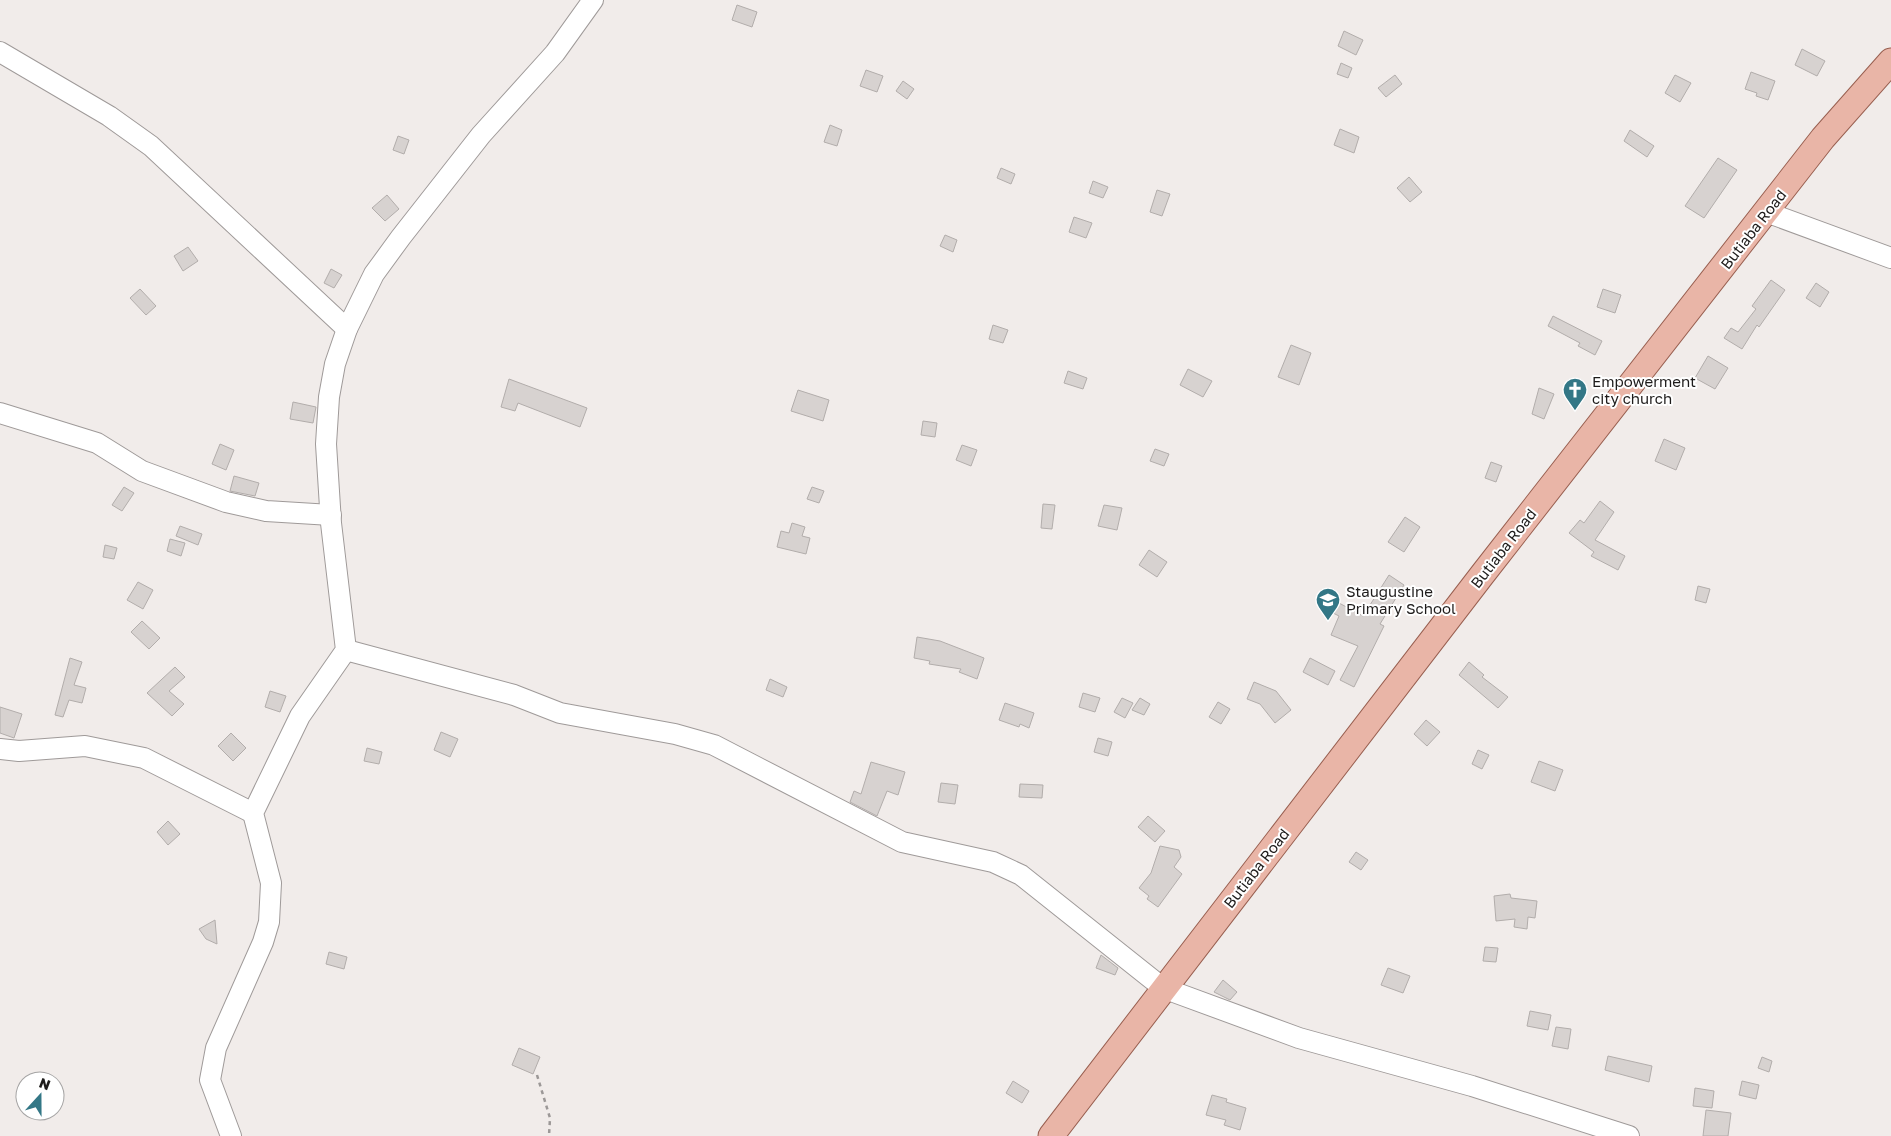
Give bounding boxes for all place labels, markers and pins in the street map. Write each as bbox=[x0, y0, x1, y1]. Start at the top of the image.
place label: Empowerment city church bbox=[1592, 372, 1696, 407]
church icon: Empowerment city church bbox=[1562, 377, 1588, 411]
place label: Staugustine Primary School bbox=[1346, 582, 1456, 617]
school or university icon: Staugustine Primary School bbox=[1315, 587, 1341, 621]

